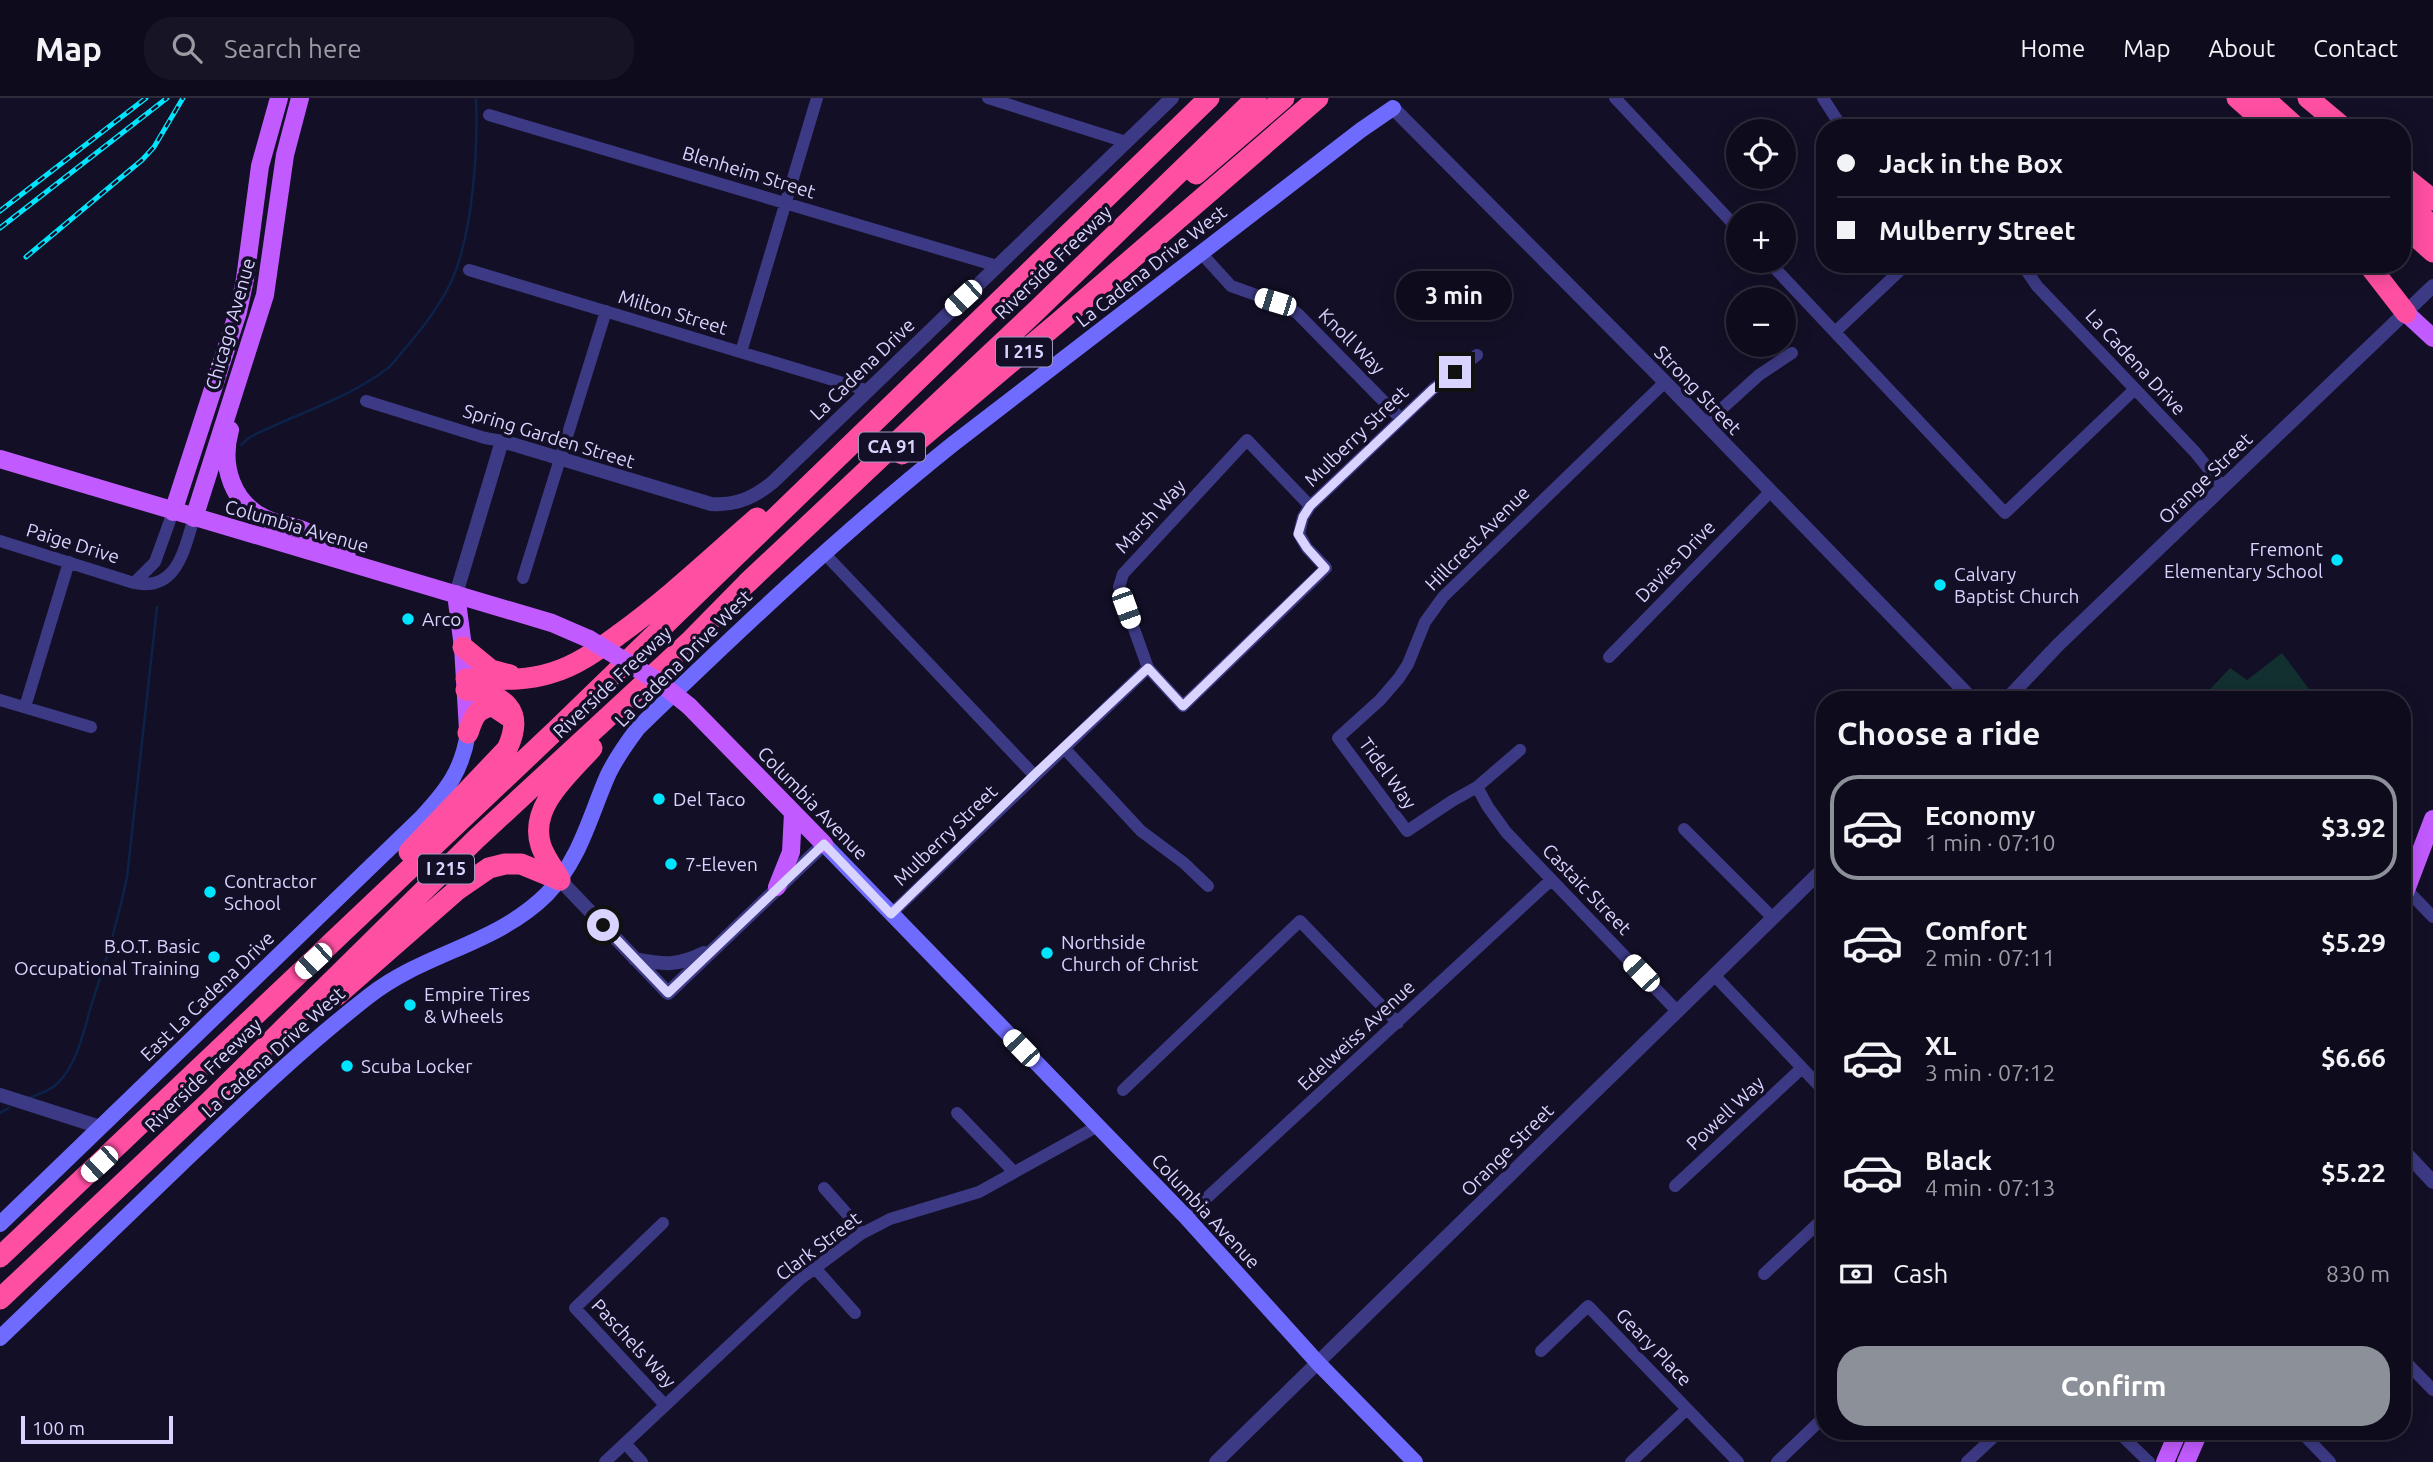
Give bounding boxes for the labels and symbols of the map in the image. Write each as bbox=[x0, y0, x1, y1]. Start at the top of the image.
street label: Blenheim Street bbox=[680, 141, 819, 203]
street label: La Cadena Drive West bbox=[1072, 200, 1231, 331]
street label: Riverside Freeway bbox=[990, 201, 1116, 323]
street label: Chicago Avenue bbox=[201, 256, 259, 392]
callout: 3 min bbox=[1397, 271, 1513, 320]
car bbox=[941, 276, 986, 320]
street label: Milton Street bbox=[616, 285, 731, 339]
car bbox=[1252, 286, 1299, 318]
street label: Knoll Way bbox=[1315, 304, 1389, 378]
street label: La Cadena Drive bbox=[2081, 304, 2191, 420]
street label: La Cadena Drive bbox=[805, 314, 919, 424]
road number: I 215 bbox=[996, 338, 1052, 366]
street label: Strong Street bbox=[1650, 341, 1746, 439]
route end bbox=[1439, 356, 1471, 388]
street label: Mulberry Street bbox=[1300, 381, 1413, 491]
street label: Spring Garden Street bbox=[460, 399, 638, 473]
street label: Orange Street bbox=[2154, 428, 2257, 528]
road number: CA 91 bbox=[859, 432, 925, 461]
street label: Marsh Way bbox=[1110, 474, 1190, 558]
street label: Hillcrest Avenue bbox=[1420, 481, 1534, 595]
street label: Columbia Avenue bbox=[222, 495, 372, 557]
street label: Davies Drive bbox=[1631, 516, 1719, 606]
street label: Paige Drive bbox=[24, 518, 122, 568]
place label: Fremont Elementary School bbox=[2164, 538, 2324, 582]
marker: Fremont Elementary School bbox=[2329, 552, 2345, 568]
place label: Calvary Baptist Church bbox=[1954, 563, 2079, 607]
marker: Calvary Baptist Church bbox=[1932, 577, 1948, 593]
street label: La Cadena Drive West bbox=[610, 585, 756, 731]
car bbox=[1109, 585, 1144, 631]
place label: Arco bbox=[422, 608, 461, 630]
marker: Arco bbox=[400, 611, 416, 627]
street label: Riverside Freeway bbox=[548, 622, 676, 742]
street label: Tidel Way bbox=[1355, 733, 1421, 813]
street label: Columbia Avenue bbox=[753, 742, 873, 864]
street label: Mulberry Street bbox=[889, 780, 1002, 890]
place label: Del Taco bbox=[673, 788, 746, 810]
marker: Del Taco bbox=[651, 791, 667, 807]
street label: Castaic Street bbox=[1538, 839, 1636, 939]
place label: 7-Eleven bbox=[685, 853, 758, 875]
road number: I 215 bbox=[418, 854, 474, 884]
marker: 7-Eleven bbox=[663, 856, 679, 872]
place label: Contractor School bbox=[224, 870, 317, 914]
marker: Contractor School bbox=[202, 884, 218, 900]
route start bbox=[587, 909, 619, 941]
street label: East La Cadena Drive bbox=[136, 927, 278, 1065]
place label: Northside Church of Christ bbox=[1061, 931, 1199, 975]
place label: B.O.T. Basic Occupational Training bbox=[14, 935, 200, 979]
car bbox=[291, 939, 336, 983]
marker: Northside Church of Christ bbox=[1039, 945, 1055, 961]
marker: B.O.T. Basic Occupational Training bbox=[206, 949, 222, 965]
car bbox=[1619, 951, 1664, 995]
street label: Edelweiss Avenue bbox=[1293, 975, 1419, 1095]
street label: La Cadena Drive West bbox=[197, 982, 349, 1122]
place label: Empire Tires & Wheels bbox=[424, 983, 530, 1027]
marker: Empire Tires & Wheels bbox=[402, 997, 418, 1013]
street label: Riverside Freeway bbox=[140, 1014, 266, 1136]
car bbox=[999, 1026, 1044, 1070]
place label: Scuba Locker bbox=[361, 1055, 472, 1077]
marker: Scuba Locker bbox=[339, 1058, 355, 1074]
street label: Powell Way bbox=[1682, 1072, 1768, 1154]
street label: Orange Street bbox=[1456, 1099, 1558, 1201]
car bbox=[77, 1142, 122, 1186]
street label: Columbia Avenue bbox=[1147, 1149, 1265, 1273]
street label: Clark Street bbox=[771, 1207, 865, 1285]
street label: Paschels Way bbox=[587, 1294, 681, 1392]
street label: Geary Place bbox=[1612, 1304, 1696, 1390]
scale bar bbox=[21, 1413, 173, 1445]

